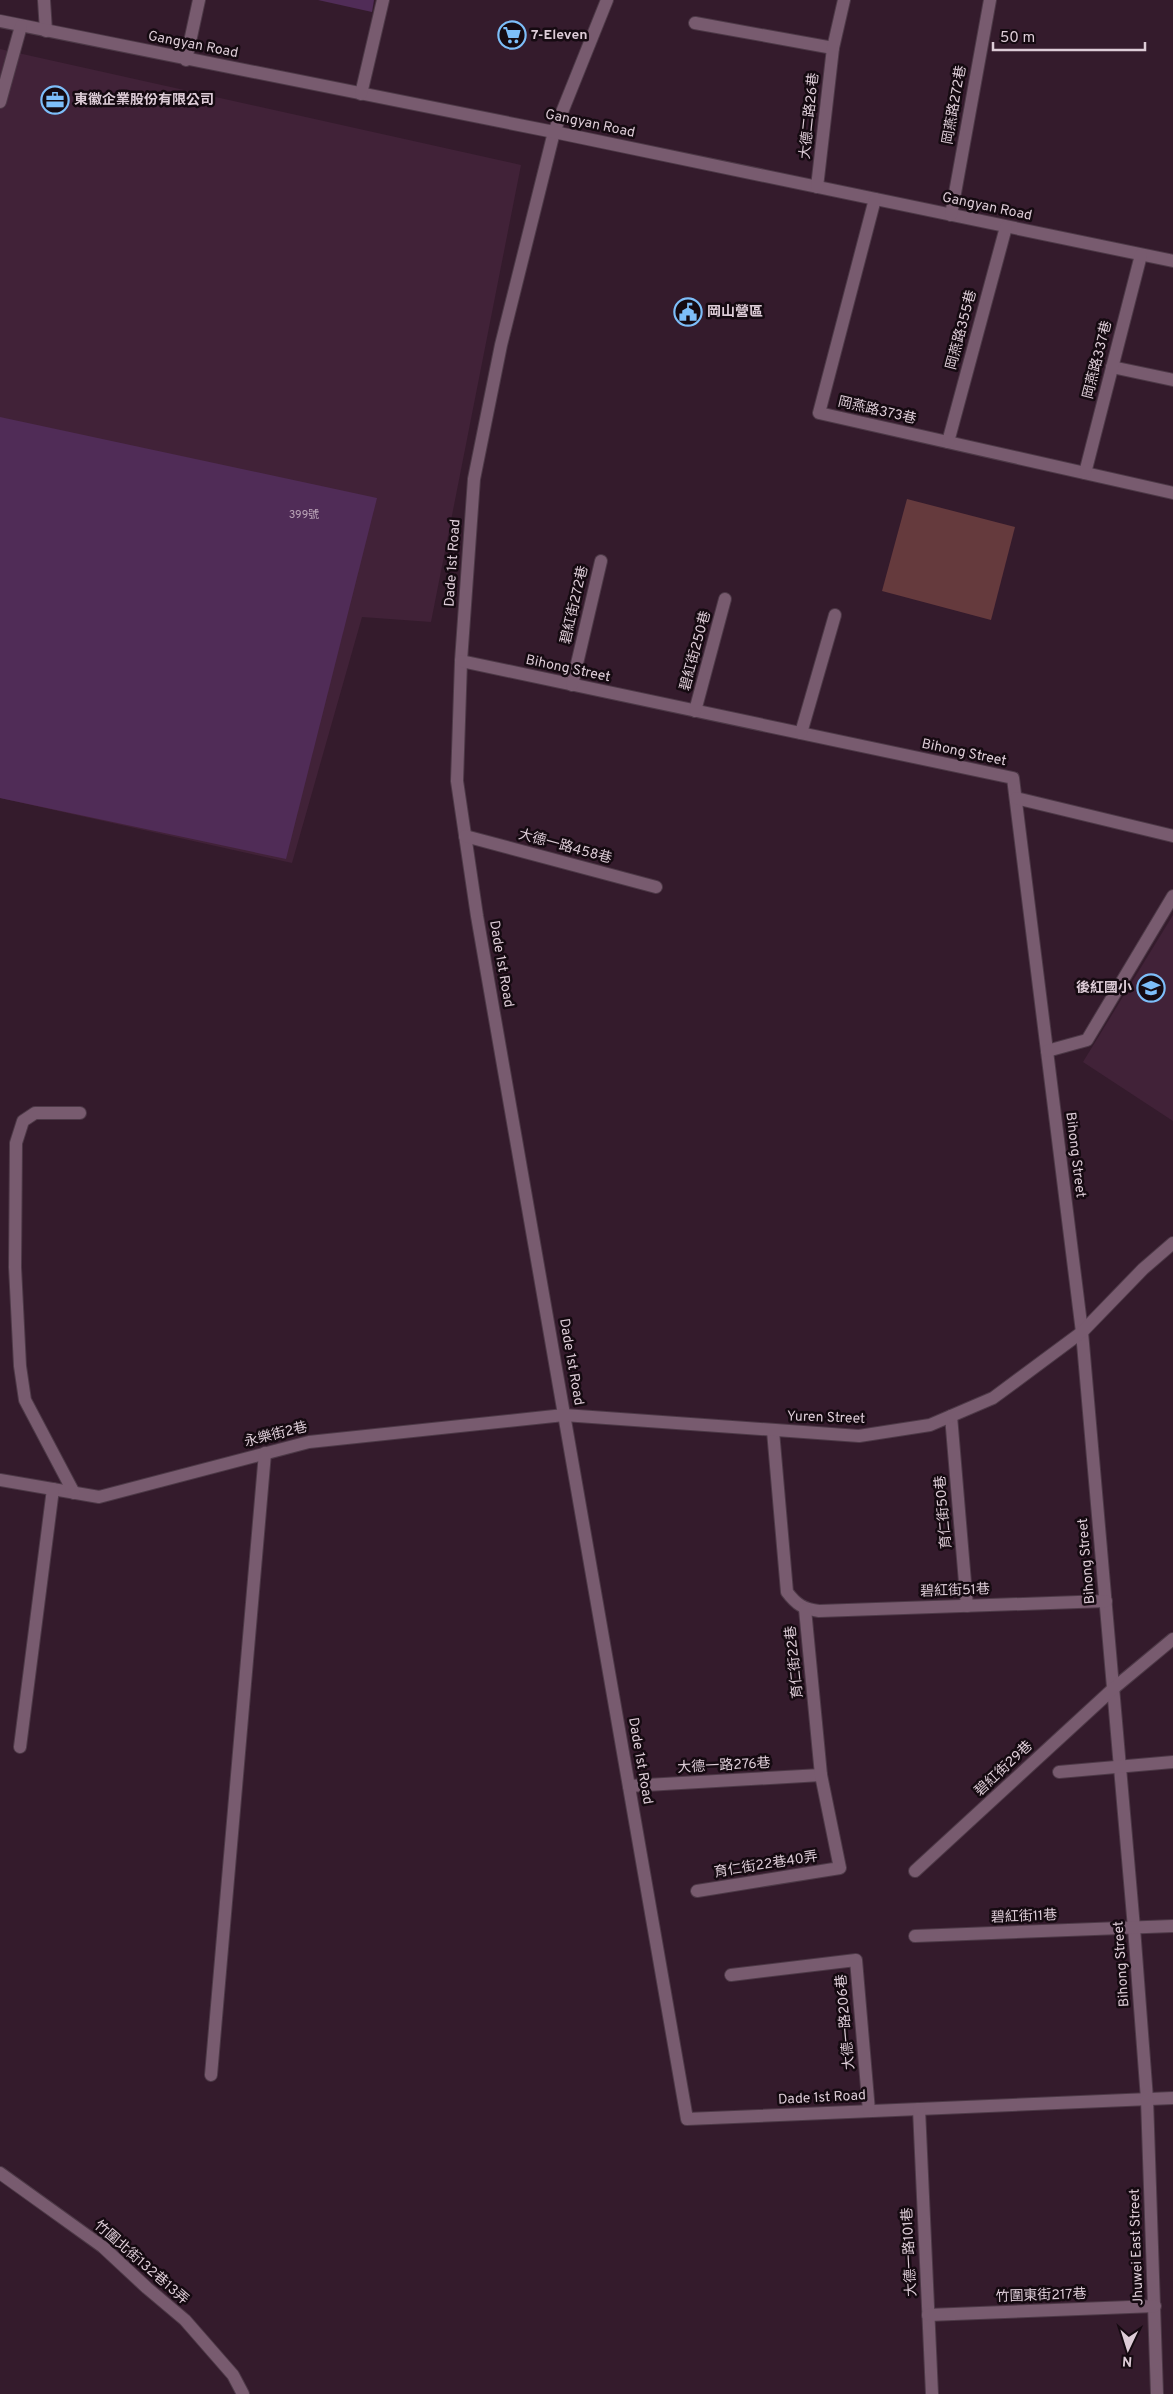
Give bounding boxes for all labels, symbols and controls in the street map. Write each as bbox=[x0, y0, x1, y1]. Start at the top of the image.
supermarket icon: 7-Eleven bbox=[497, 20, 527, 50]
scale bar bbox=[993, 20, 1146, 52]
place label: 7-Eleven bbox=[531, 27, 588, 44]
street label: Gangyan Road bbox=[146, 28, 240, 62]
text: 50 m bbox=[1000, 29, 1035, 48]
street label: 岡燕路272巷 bbox=[940, 64, 970, 146]
street label: 大德二路26巷 bbox=[796, 72, 823, 160]
office icon: 東徽企業股份有限公司 bbox=[40, 85, 70, 115]
place label: 東徽企業股份有限公司 bbox=[74, 91, 214, 109]
street label: Gangyan Road bbox=[543, 106, 637, 142]
street label: Gangyan Road bbox=[940, 189, 1034, 225]
street label: 岡燕路355巷 bbox=[943, 288, 981, 372]
public building icon: 岡山營區 bbox=[673, 297, 703, 327]
place label: 岡山營區 bbox=[707, 304, 763, 321]
street label: 岡燕路337巷 bbox=[1080, 319, 1116, 401]
street label: 岡燕路373巷 bbox=[836, 394, 918, 428]
house number: 399號 bbox=[289, 508, 319, 522]
street label: Dade 1st Road bbox=[441, 519, 465, 607]
street label: 碧紅街272巷 bbox=[558, 564, 592, 646]
street label: 碧紅街250巷 bbox=[677, 609, 715, 693]
street label: Bihong Street bbox=[524, 652, 612, 686]
street label: Bihong Street bbox=[920, 736, 1008, 770]
street label: 大德一路458巷 bbox=[516, 825, 614, 868]
street label: Dade 1st Road bbox=[485, 919, 517, 1009]
school or university icon: 後紅國小 bbox=[1136, 973, 1166, 1003]
place label: 後紅國小 bbox=[1076, 980, 1132, 997]
street label: Bihong Street bbox=[1061, 1111, 1089, 1199]
street label: Dade 1st Road bbox=[555, 1317, 587, 1407]
street label: Yuren Street bbox=[786, 1408, 866, 1428]
street label: 永樂街2巷 bbox=[242, 1418, 309, 1451]
street label: 育仁街50巷 bbox=[932, 1475, 956, 1549]
street label: Bihong Street bbox=[1075, 1517, 1099, 1605]
street label: 碧紅街51巷 bbox=[920, 1581, 990, 1601]
street label: 育仁街22巷 bbox=[783, 1625, 807, 1699]
street label: Dade 1st Road bbox=[624, 1716, 656, 1806]
street label: 碧紅街29巷 bbox=[972, 1738, 1036, 1800]
street label: 大德一路276巷 bbox=[677, 1754, 771, 1777]
street label: 育仁街22巷40弄 bbox=[713, 1848, 819, 1882]
street label: 碧紅街11巷 bbox=[990, 1907, 1058, 1927]
street label: Bihong Street bbox=[1111, 1920, 1133, 2008]
street label: 大德一路206巷 bbox=[832, 1973, 859, 2071]
street label: Dade 1st Road bbox=[778, 2087, 866, 2109]
street label: Jhuwei East Street bbox=[1126, 2188, 1148, 2306]
street label: 大德一路101巷 bbox=[898, 2207, 921, 2297]
street label: 竹圍北街132巷13弄 bbox=[90, 2217, 192, 2309]
street label: 竹圍東街217巷 bbox=[995, 2286, 1087, 2306]
north arrow bbox=[1103, 2324, 1153, 2374]
text: N bbox=[1122, 2352, 1133, 2369]

